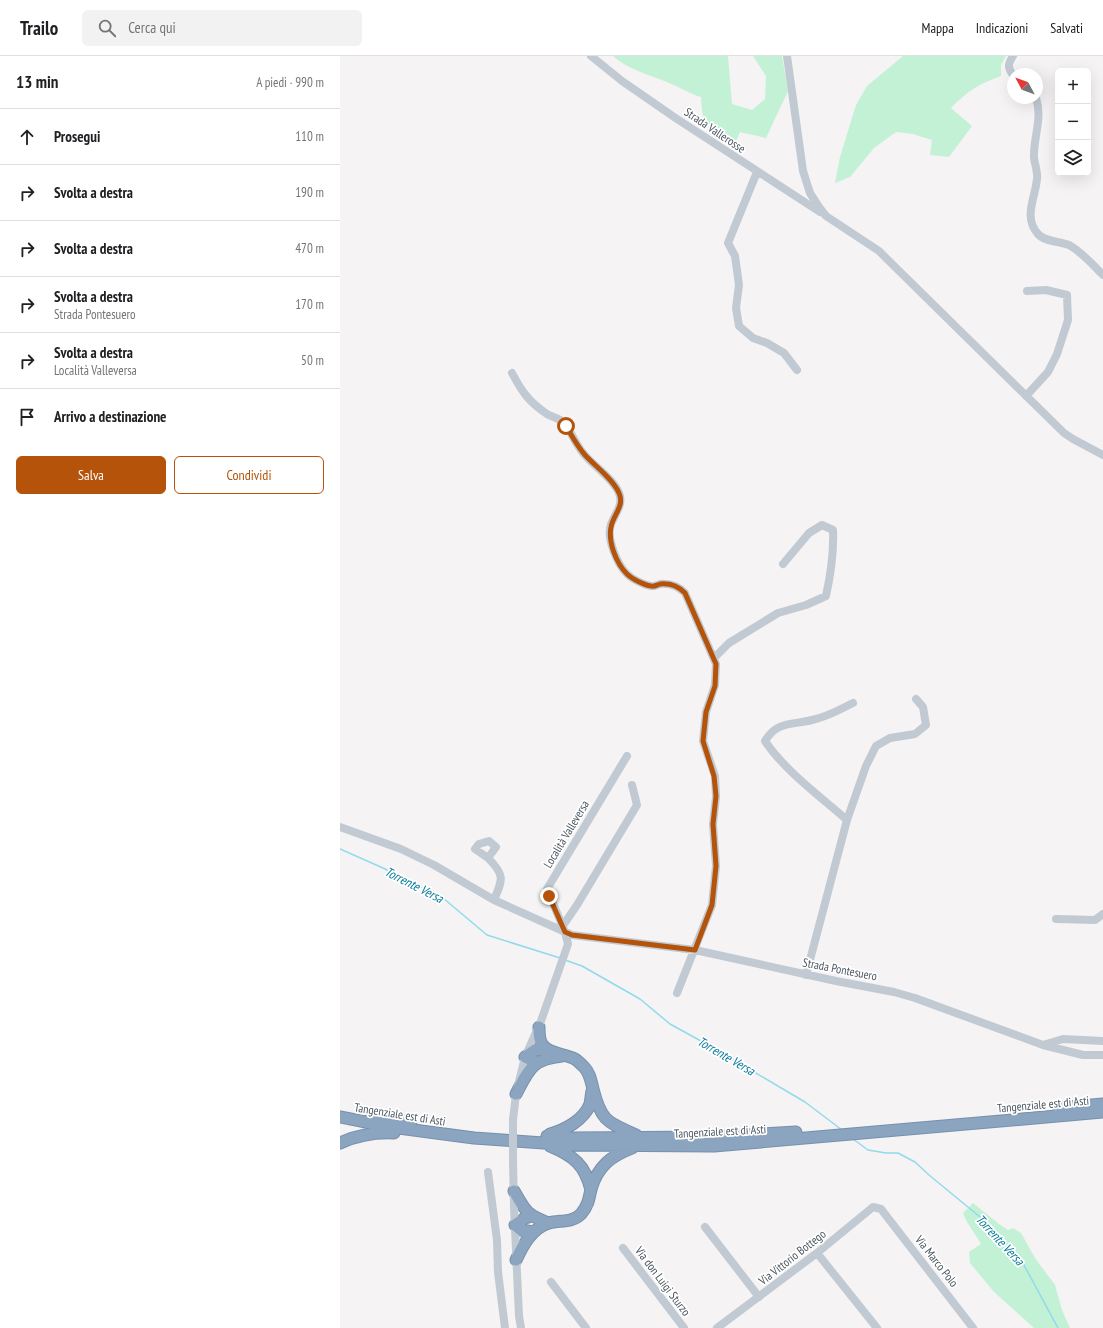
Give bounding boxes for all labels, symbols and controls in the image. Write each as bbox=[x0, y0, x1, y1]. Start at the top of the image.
search box bbox=[82, 10, 362, 46]
text: Trailo bbox=[20, 16, 58, 40]
icon: search bbox=[96, 17, 118, 39]
text: Cerca qui bbox=[128, 18, 176, 37]
text: Mappa bbox=[922, 19, 954, 37]
text: Indicazioni bbox=[976, 19, 1028, 37]
text: Salvati bbox=[1050, 19, 1083, 37]
north arrow bbox=[1007, 68, 1043, 104]
map controls bbox=[1055, 68, 1091, 176]
button: + bbox=[1055, 68, 1091, 104]
text: 13 min bbox=[16, 71, 58, 93]
text: A piedi · 990 m bbox=[256, 74, 324, 91]
street label: Strada Vallerosse bbox=[681, 104, 749, 156]
button: − bbox=[1055, 104, 1091, 140]
icon: ahead bbox=[16, 126, 38, 148]
text: Prosegui bbox=[54, 127, 100, 146]
text: 110 m bbox=[295, 128, 324, 145]
button: layers bbox=[1055, 140, 1091, 176]
icon: right bbox=[16, 182, 38, 204]
text: Svolta a destra bbox=[54, 183, 133, 202]
text: 190 m bbox=[295, 184, 324, 201]
icon: right bbox=[16, 238, 38, 260]
text: Svolta a destra bbox=[54, 239, 133, 258]
text: 470 m bbox=[295, 240, 324, 257]
text: Svolta a destra bbox=[54, 287, 133, 306]
icon: right bbox=[16, 294, 38, 316]
text: 170 m bbox=[295, 296, 324, 313]
text: Strada Pontesuero bbox=[54, 306, 136, 323]
text: Svolta a destra bbox=[54, 343, 133, 362]
icon: right bbox=[16, 350, 38, 372]
text: 50 m bbox=[301, 352, 324, 369]
text: Località Valleversa bbox=[54, 362, 137, 379]
icon: arrive bbox=[16, 406, 38, 428]
text: Arrivo a destinazione bbox=[54, 407, 167, 426]
route start bbox=[557, 417, 575, 435]
button: Salva bbox=[16, 456, 166, 494]
button: Condividi bbox=[174, 456, 324, 494]
street label: Località Valleversa bbox=[540, 797, 592, 871]
water label: Torrente Versa bbox=[382, 863, 447, 907]
route end bbox=[540, 887, 558, 905]
street label: Strada Pontesuero bbox=[802, 954, 878, 984]
water label: Torrente Versa bbox=[694, 1033, 758, 1080]
street label: Tangenziale est di Asti bbox=[996, 1093, 1090, 1115]
street label: Tangenziale est di Asti bbox=[353, 1099, 447, 1129]
street label: Tangenziale est di Asti bbox=[673, 1121, 767, 1141]
water label: Torrente Versa bbox=[972, 1211, 1028, 1270]
street label: Via Vittorio Bottego bbox=[755, 1226, 829, 1289]
street label: Via Marco Polo bbox=[912, 1231, 962, 1290]
street label: Via don Luigi Sturzo bbox=[631, 1243, 694, 1319]

